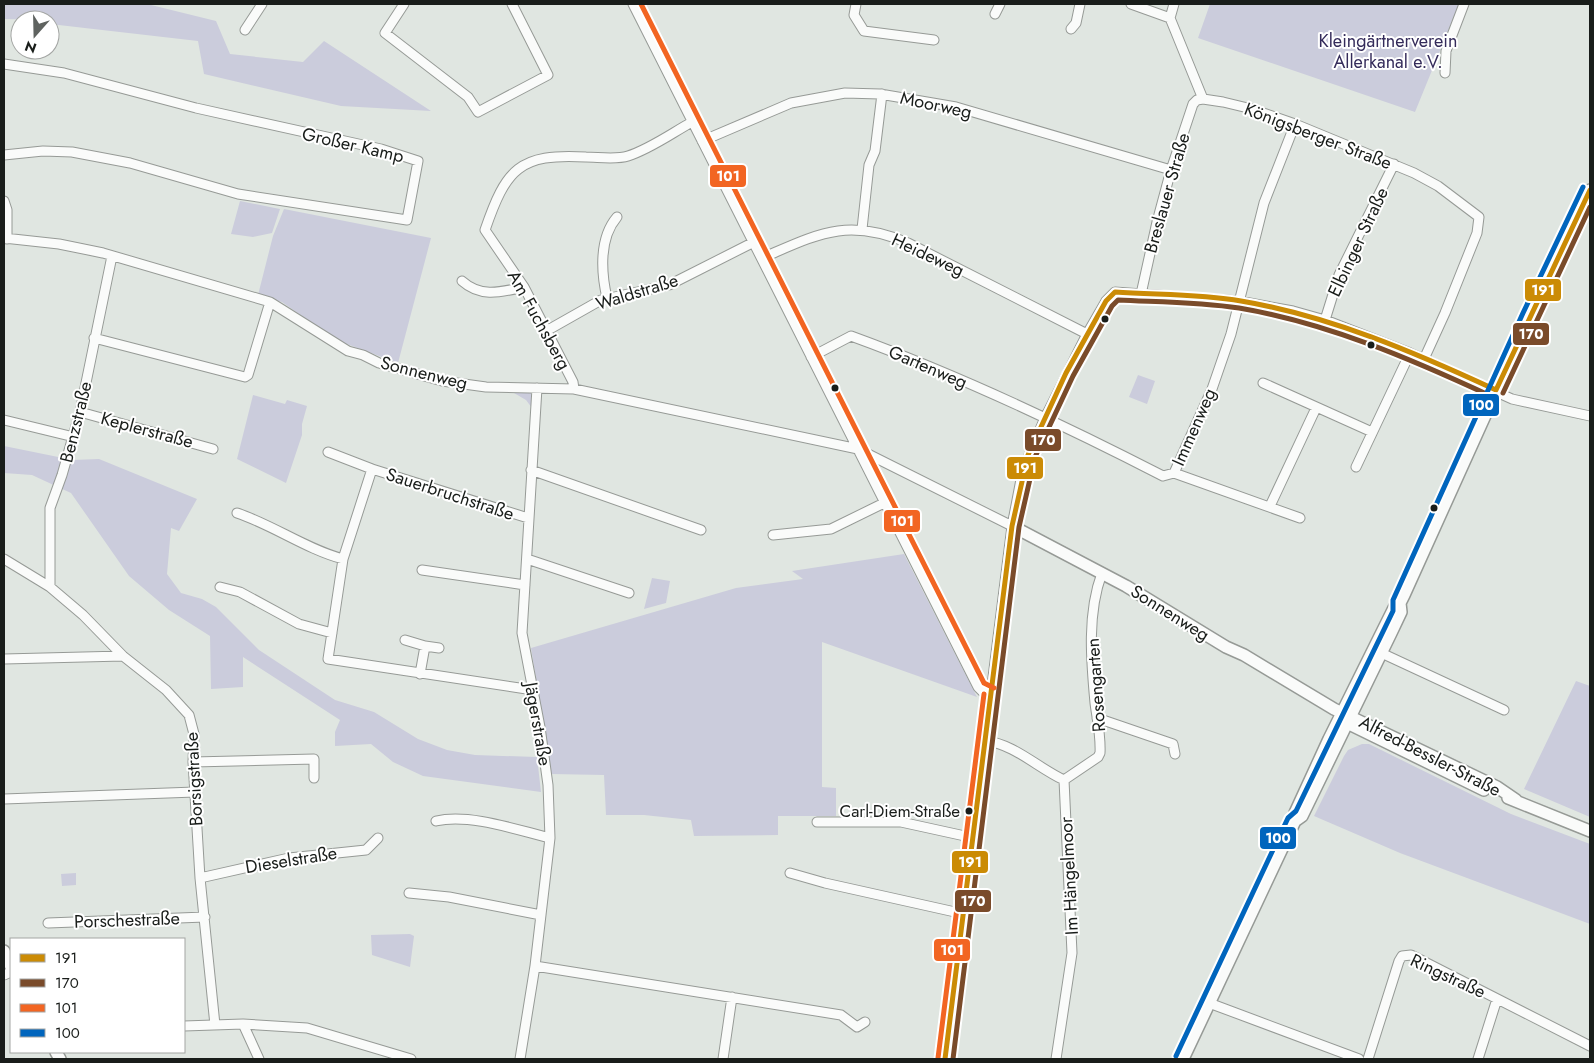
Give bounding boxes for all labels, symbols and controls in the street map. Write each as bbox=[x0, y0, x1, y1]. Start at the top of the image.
north arrow bbox=[10, 10, 60, 60]
park label: Kleingärtnerverein Allerkanal e.V. bbox=[1319, 28, 1457, 75]
text: N bbox=[22, 36, 39, 59]
street label: Moorweg bbox=[898, 85, 974, 125]
street label: Königsberger Straße bbox=[1240, 96, 1396, 176]
street label: Großer Kamp bbox=[299, 121, 407, 169]
street label: Breslauer Straße bbox=[1137, 130, 1197, 256]
line badge: 101 bbox=[709, 164, 747, 188]
text: 101 bbox=[716, 166, 740, 186]
street label: Elbinger Straße bbox=[1321, 183, 1395, 301]
street label: Heideweg bbox=[887, 227, 969, 283]
street label: Am Fuchsberg bbox=[501, 265, 577, 375]
street label: Waldstraße bbox=[593, 267, 681, 317]
line badge: 191 bbox=[1524, 278, 1562, 302]
text: 191 bbox=[1531, 280, 1555, 300]
unlabelled marker bbox=[1100, 314, 1110, 324]
line badge: 170 bbox=[1512, 322, 1550, 346]
text: 170 bbox=[1519, 324, 1543, 344]
street label: Gartenweg bbox=[885, 339, 971, 395]
unlabelled marker bbox=[1366, 340, 1376, 350]
street label: Sonnenweg bbox=[378, 350, 470, 396]
street label: Benzstraße bbox=[53, 379, 99, 465]
unlabelled marker bbox=[830, 383, 840, 393]
street label: Immenweg bbox=[1165, 384, 1223, 470]
line badge: 100 bbox=[1462, 393, 1500, 417]
text: 100 bbox=[1468, 395, 1494, 415]
street label: Keplerstraße bbox=[98, 405, 196, 455]
line badge: 170 bbox=[1024, 428, 1062, 452]
text: 170 bbox=[1031, 430, 1055, 450]
line badge: 191 bbox=[1006, 456, 1044, 480]
text: 191 bbox=[1013, 458, 1037, 478]
street label: Sauerbruchstraße bbox=[383, 461, 517, 527]
unlabelled marker bbox=[1429, 503, 1439, 513]
line badge: 101 bbox=[883, 509, 921, 533]
text: 101 bbox=[890, 511, 914, 531]
street label: Sonnenweg bbox=[1125, 578, 1215, 648]
street label: Rosengarten bbox=[1080, 637, 1112, 733]
street label: Jägerstraße bbox=[518, 678, 558, 768]
street label: Alfred-Bessler-Straße bbox=[1355, 709, 1505, 803]
street label: Borsigstraße bbox=[179, 731, 209, 827]
place label: Carl-Diem-Straße bbox=[840, 799, 960, 823]
marker: Carl-Diem-Straße bbox=[964, 806, 974, 816]
street label: Im Hängelmoor bbox=[1053, 815, 1085, 936]
line badge: 100 bbox=[1259, 826, 1297, 850]
text: 100 bbox=[1265, 828, 1291, 848]
street label: Dieselstraße bbox=[243, 840, 339, 880]
line badge: 191 bbox=[951, 850, 989, 874]
text: 191 bbox=[958, 852, 982, 872]
line badge: 170 bbox=[954, 889, 992, 913]
text: 170 bbox=[961, 891, 985, 911]
street label: Porschestraße bbox=[74, 905, 180, 935]
legend bbox=[10, 938, 185, 1053]
line badge: 101 bbox=[933, 938, 971, 962]
text: 101 bbox=[940, 940, 964, 960]
text: 191 bbox=[55, 947, 77, 969]
street label: Ringstraße bbox=[1406, 947, 1490, 1005]
text: 170 bbox=[55, 972, 79, 994]
text: 101 bbox=[55, 997, 78, 1019]
text: 100 bbox=[55, 1022, 80, 1044]

